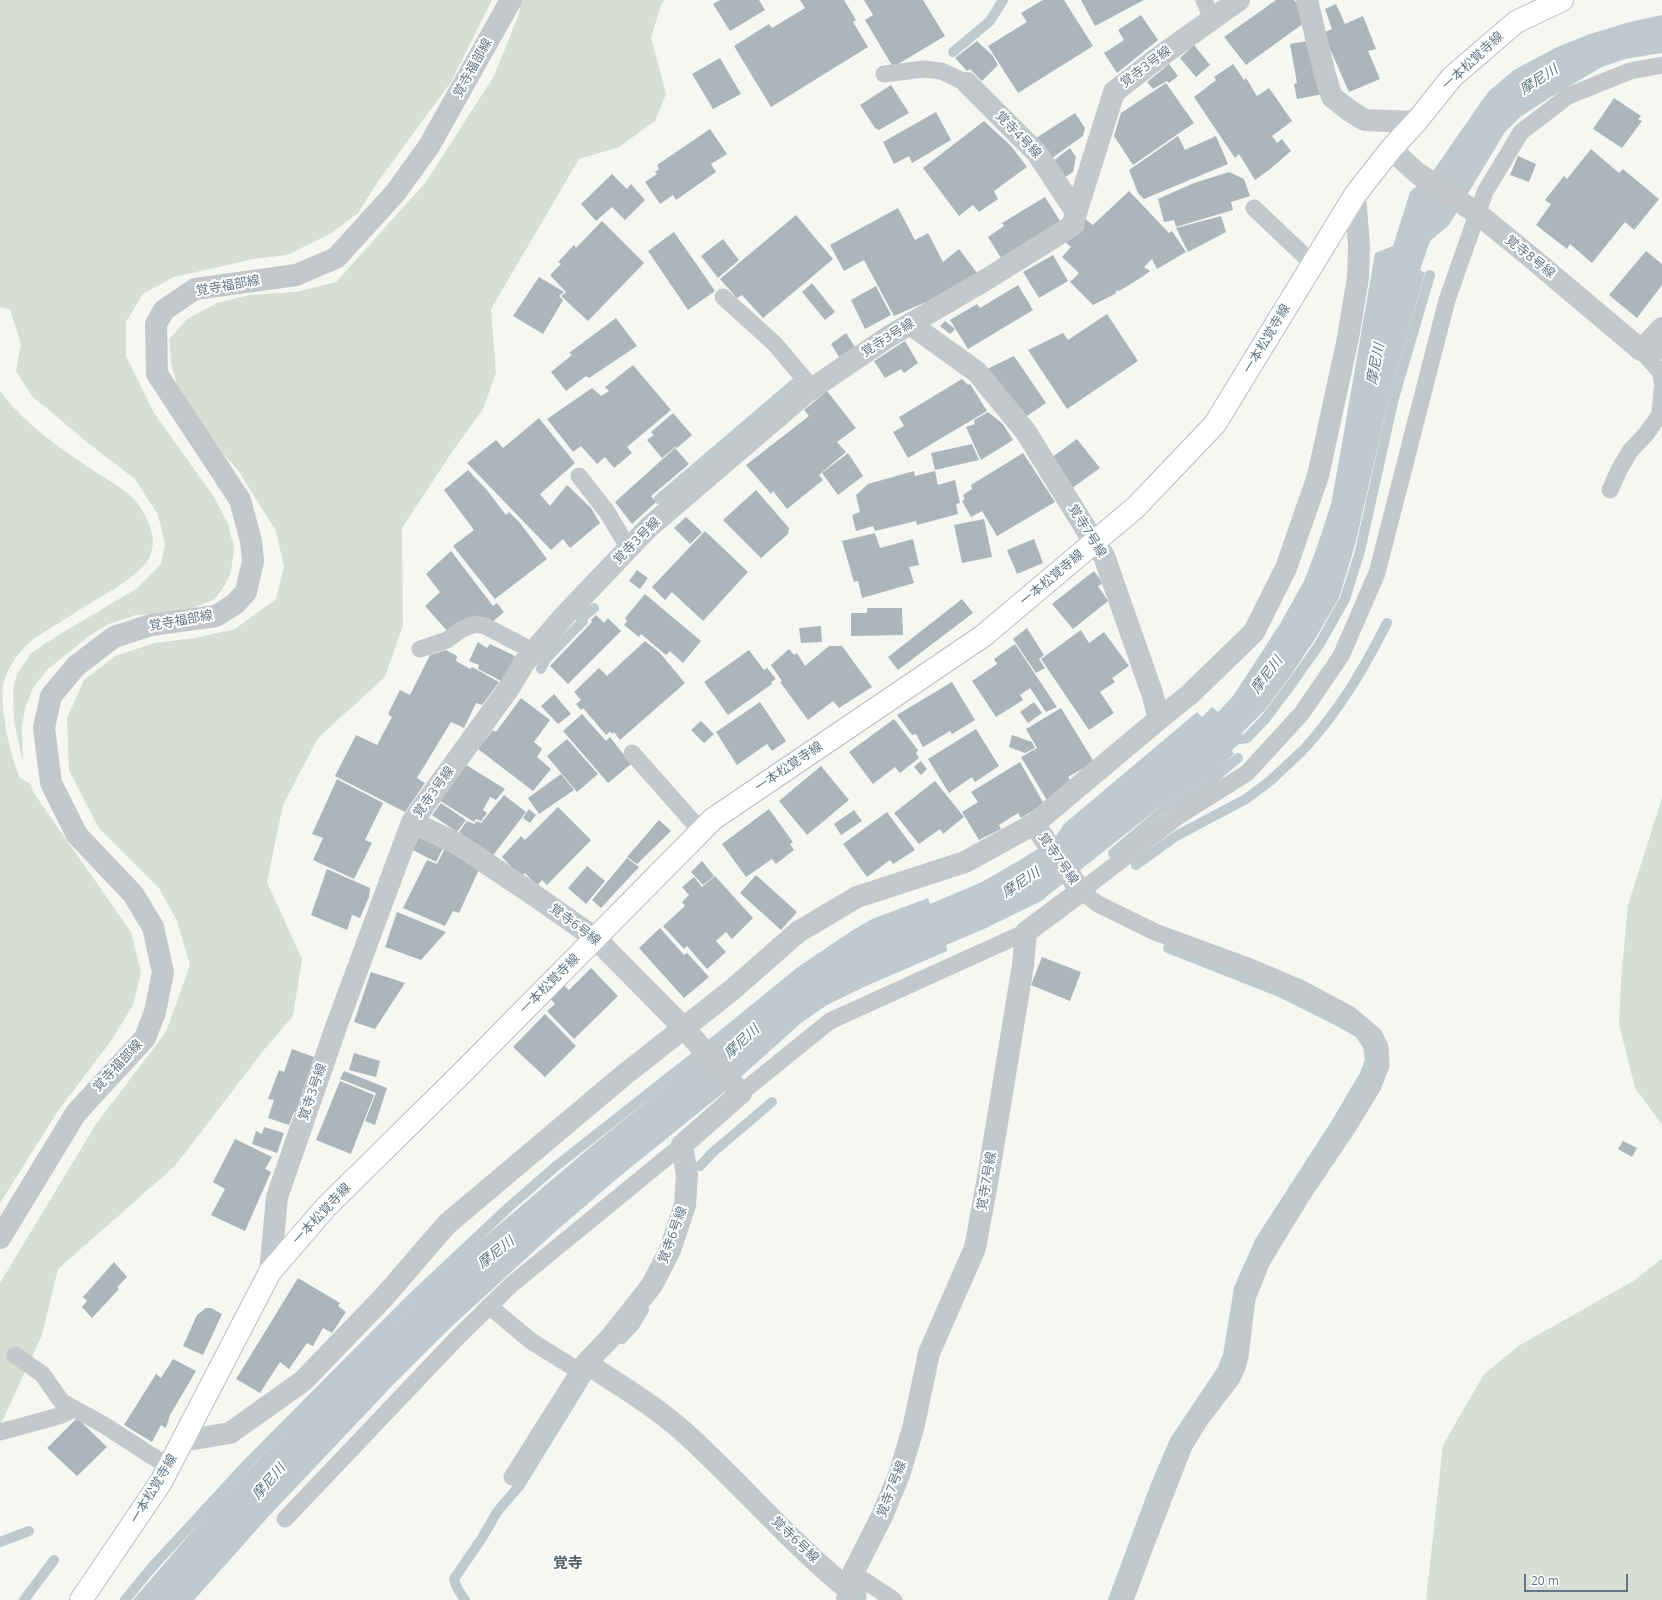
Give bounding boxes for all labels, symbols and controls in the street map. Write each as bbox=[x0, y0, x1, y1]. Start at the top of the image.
street label: 一本松覚寺線 bbox=[1439, 29, 1507, 93]
street label: 覚寺福部線 bbox=[450, 36, 496, 100]
street label: 覚寺3号線 bbox=[1118, 43, 1174, 91]
water label: 摩尼川 bbox=[1517, 62, 1561, 98]
street label: 覚寺4号線 bbox=[992, 108, 1044, 162]
street label: 覚寺8号線 bbox=[1502, 232, 1558, 282]
street label: 覚寺福部線 bbox=[195, 273, 261, 299]
street label: 一本松覚寺線 bbox=[1240, 302, 1294, 376]
street label: 覚寺3号線 bbox=[859, 316, 917, 360]
water label: 摩尼川 bbox=[1364, 342, 1388, 386]
street label: 覚寺7号線 bbox=[1065, 502, 1109, 560]
street label: 覚寺3号線 bbox=[610, 514, 664, 568]
street label: 一本松覚寺線 bbox=[1017, 547, 1087, 609]
street label: 覚寺福部線 bbox=[148, 608, 214, 634]
water label: 摩尼川 bbox=[1248, 653, 1286, 697]
street label: 一本松覚寺線 bbox=[752, 739, 826, 795]
street label: 覚寺3号線 bbox=[410, 763, 458, 821]
street label: 覚寺7号線 bbox=[1035, 830, 1081, 888]
water label: 摩尼川 bbox=[999, 864, 1043, 902]
street label: 覚寺6号線 bbox=[547, 901, 603, 949]
street label: 一本松覚寺線 bbox=[517, 951, 583, 1017]
water label: 摩尼川 bbox=[721, 1022, 763, 1062]
street label: 覚寺福部線 bbox=[90, 1037, 146, 1095]
street label: 覚寺3号線 bbox=[296, 1061, 330, 1123]
street label: 覚寺7号線 bbox=[974, 1150, 1000, 1212]
street label: 一本松覚寺線 bbox=[290, 1180, 354, 1248]
street label: 覚寺6号線 bbox=[656, 1204, 690, 1266]
water label: 摩尼川 bbox=[474, 1233, 518, 1273]
street label: 一本松覚寺線 bbox=[127, 1452, 181, 1526]
street label: 覚寺7号線 bbox=[874, 1458, 910, 1520]
water label: 摩尼川 bbox=[249, 1461, 289, 1503]
street label: 覚寺6号線 bbox=[768, 1514, 822, 1566]
district label: 覚寺 bbox=[553, 1555, 583, 1573]
scale bar bbox=[1526, 1566, 1630, 1592]
text: 20 m bbox=[1531, 1572, 1559, 1589]

